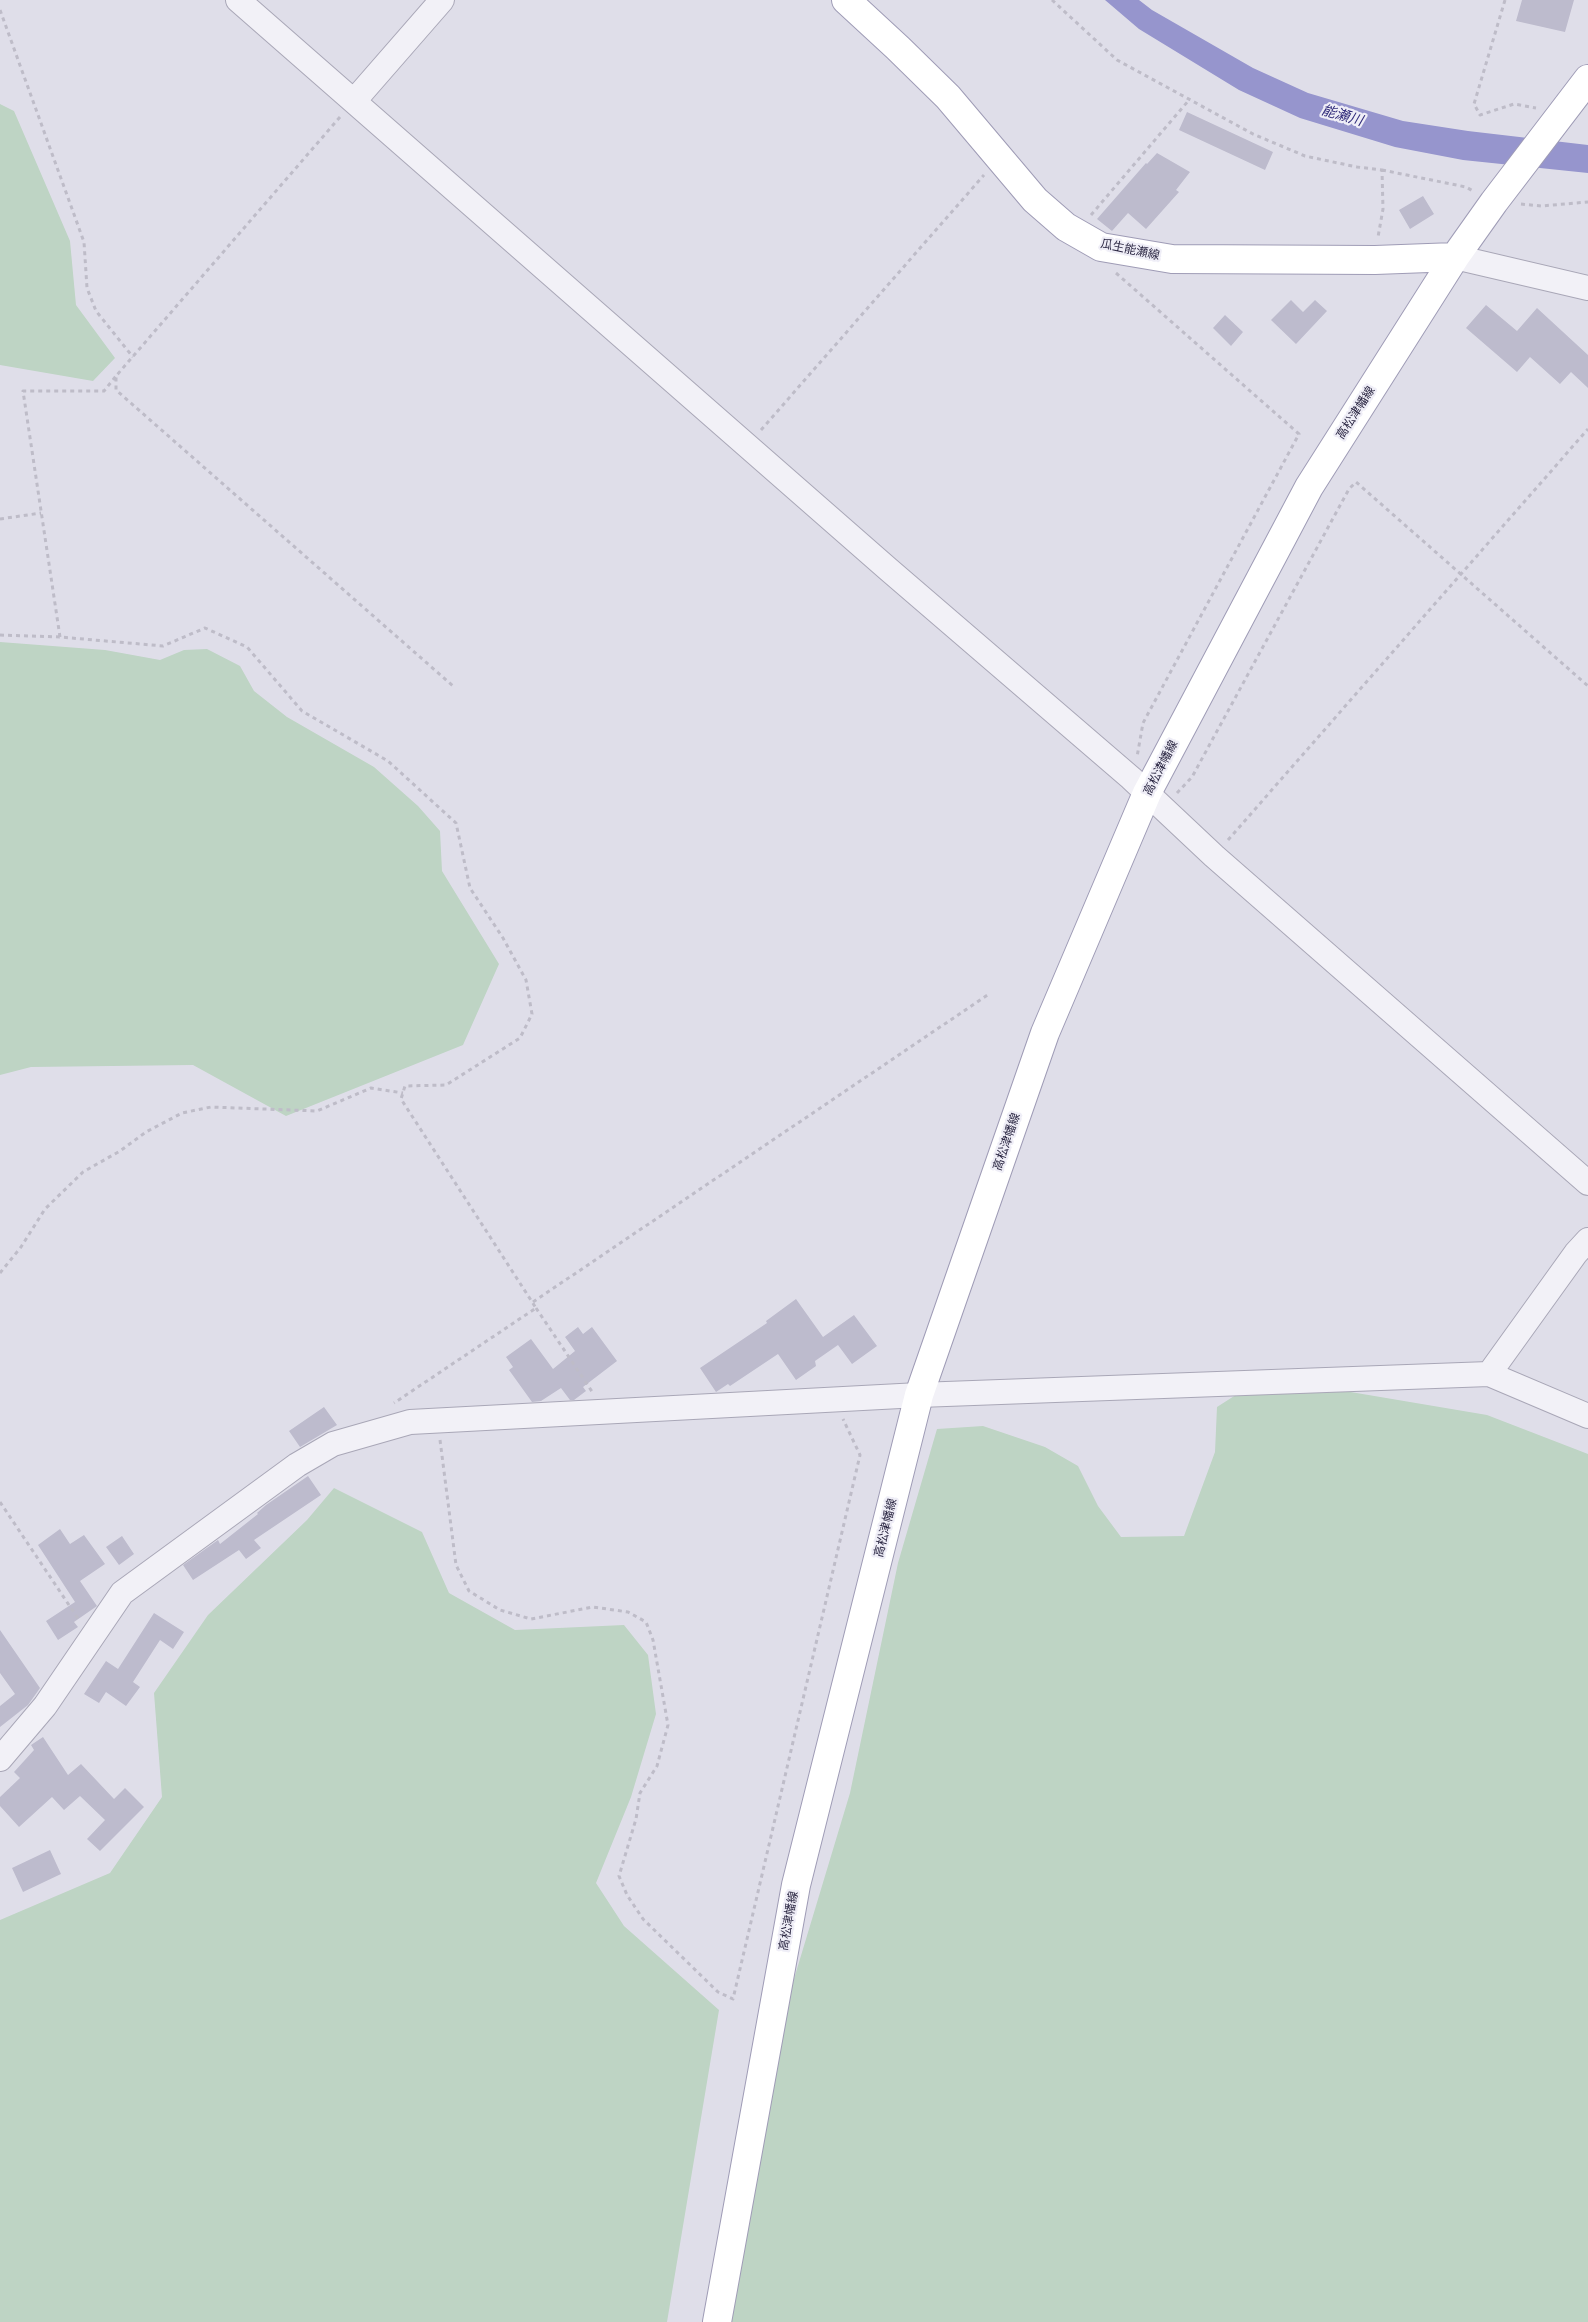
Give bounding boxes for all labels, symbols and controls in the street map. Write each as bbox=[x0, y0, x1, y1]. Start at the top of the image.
water label: 能瀬川 bbox=[1319, 102, 1365, 130]
street label: 瓜生能瀬線 bbox=[1099, 237, 1161, 263]
street label: 高松津幡線 bbox=[1334, 384, 1378, 442]
street label: 高松津幡線 bbox=[1141, 738, 1181, 798]
street label: 高松津幡線 bbox=[990, 1111, 1024, 1173]
street label: 高松津幡線 bbox=[872, 1497, 900, 1559]
street label: 高松津幡線 bbox=[777, 1890, 801, 1952]

